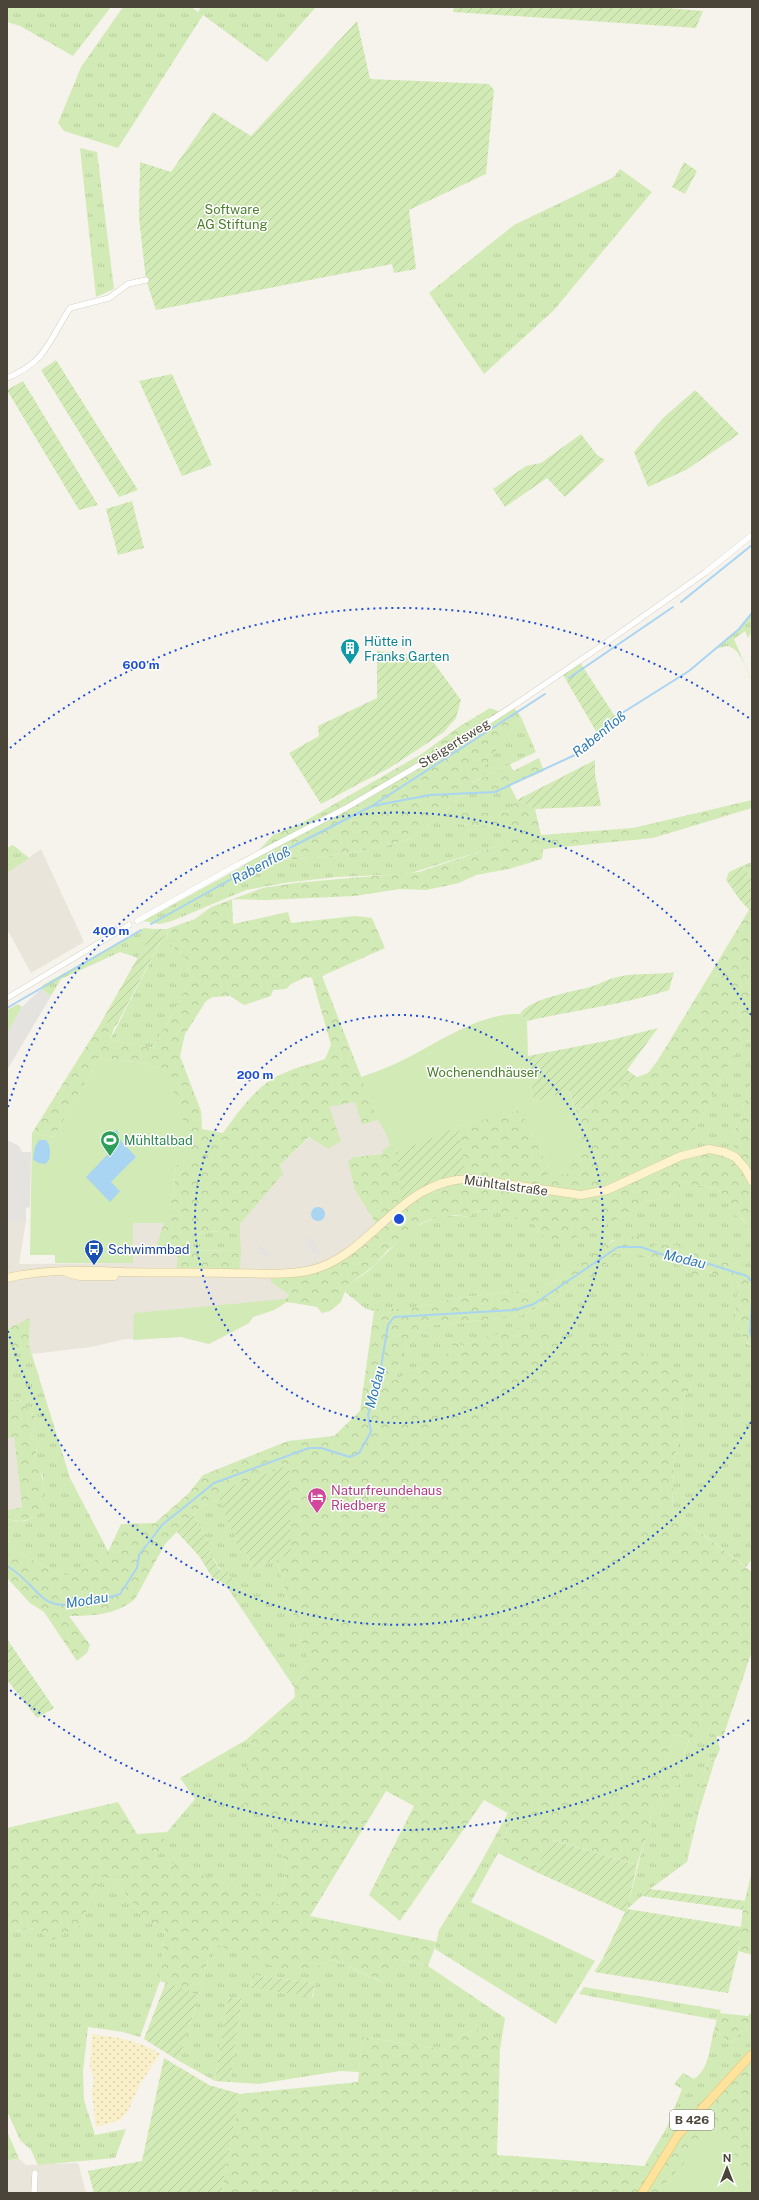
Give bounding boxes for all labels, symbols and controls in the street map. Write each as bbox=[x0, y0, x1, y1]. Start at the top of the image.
park label: Software AG Stiftung bbox=[196, 202, 268, 232]
place label: Hütte in Franks Garten bbox=[364, 634, 449, 664]
building icon: Hütte in Franks Garten bbox=[339, 637, 361, 665]
text: 600 m bbox=[123, 658, 160, 672]
water label: Rabenfloß bbox=[569, 708, 629, 760]
street label: Steigertsweg bbox=[416, 716, 493, 771]
water label: Rabenfloß bbox=[229, 843, 293, 887]
text: 400 m bbox=[93, 924, 130, 938]
park label: Wochenendhäuser bbox=[427, 1065, 539, 1080]
text: 200 m bbox=[237, 1068, 273, 1082]
sports icon: Mühltalbad bbox=[99, 1129, 121, 1157]
place label: Mühltalbad bbox=[124, 1133, 193, 1148]
street label: Mühltalstraße bbox=[463, 1172, 549, 1199]
centre of rings bbox=[392, 1212, 406, 1226]
bus stop icon: Schwimmbad bbox=[83, 1238, 105, 1266]
place label: Schwimmbad bbox=[108, 1242, 190, 1257]
water label: Modau bbox=[662, 1246, 708, 1272]
water label: Modau bbox=[362, 1364, 388, 1410]
place label: Naturfreundehaus Riedberg bbox=[331, 1483, 442, 1513]
hotel icon: Naturfreundehaus Riedberg bbox=[306, 1486, 328, 1514]
water label: Modau bbox=[65, 1589, 110, 1611]
road number: B 426 bbox=[670, 2110, 714, 2130]
north arrow bbox=[707, 2148, 747, 2188]
text: N bbox=[723, 2152, 731, 2164]

